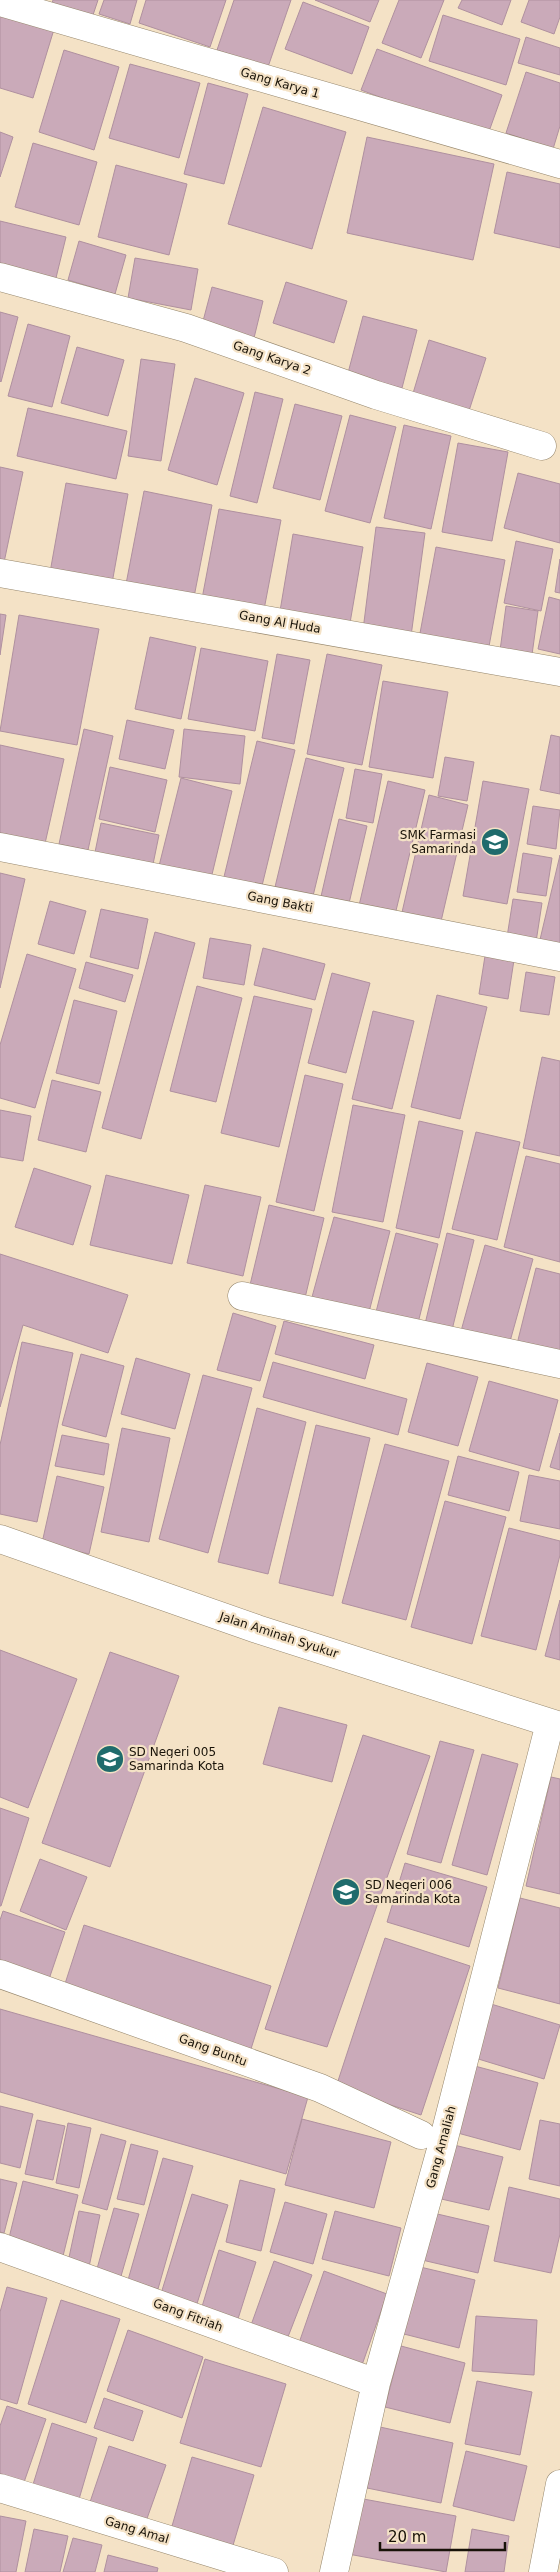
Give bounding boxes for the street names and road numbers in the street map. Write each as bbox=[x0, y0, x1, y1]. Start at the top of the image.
street label: Gang Karya 1 bbox=[239, 65, 321, 101]
street label: Gang Karya 2 bbox=[231, 338, 313, 378]
street label: Gang Al Huda bbox=[238, 608, 322, 636]
street label: Gang Bakti bbox=[246, 889, 314, 915]
street label: Jalan Aminah Syukur bbox=[217, 1609, 340, 1661]
street label: Gang Buntu bbox=[177, 2031, 249, 2069]
street label: Gang Amaliah bbox=[423, 2104, 459, 2190]
street label: Gang Fitriah bbox=[151, 2296, 225, 2334]
street label: Gang Amal bbox=[103, 2514, 171, 2546]

